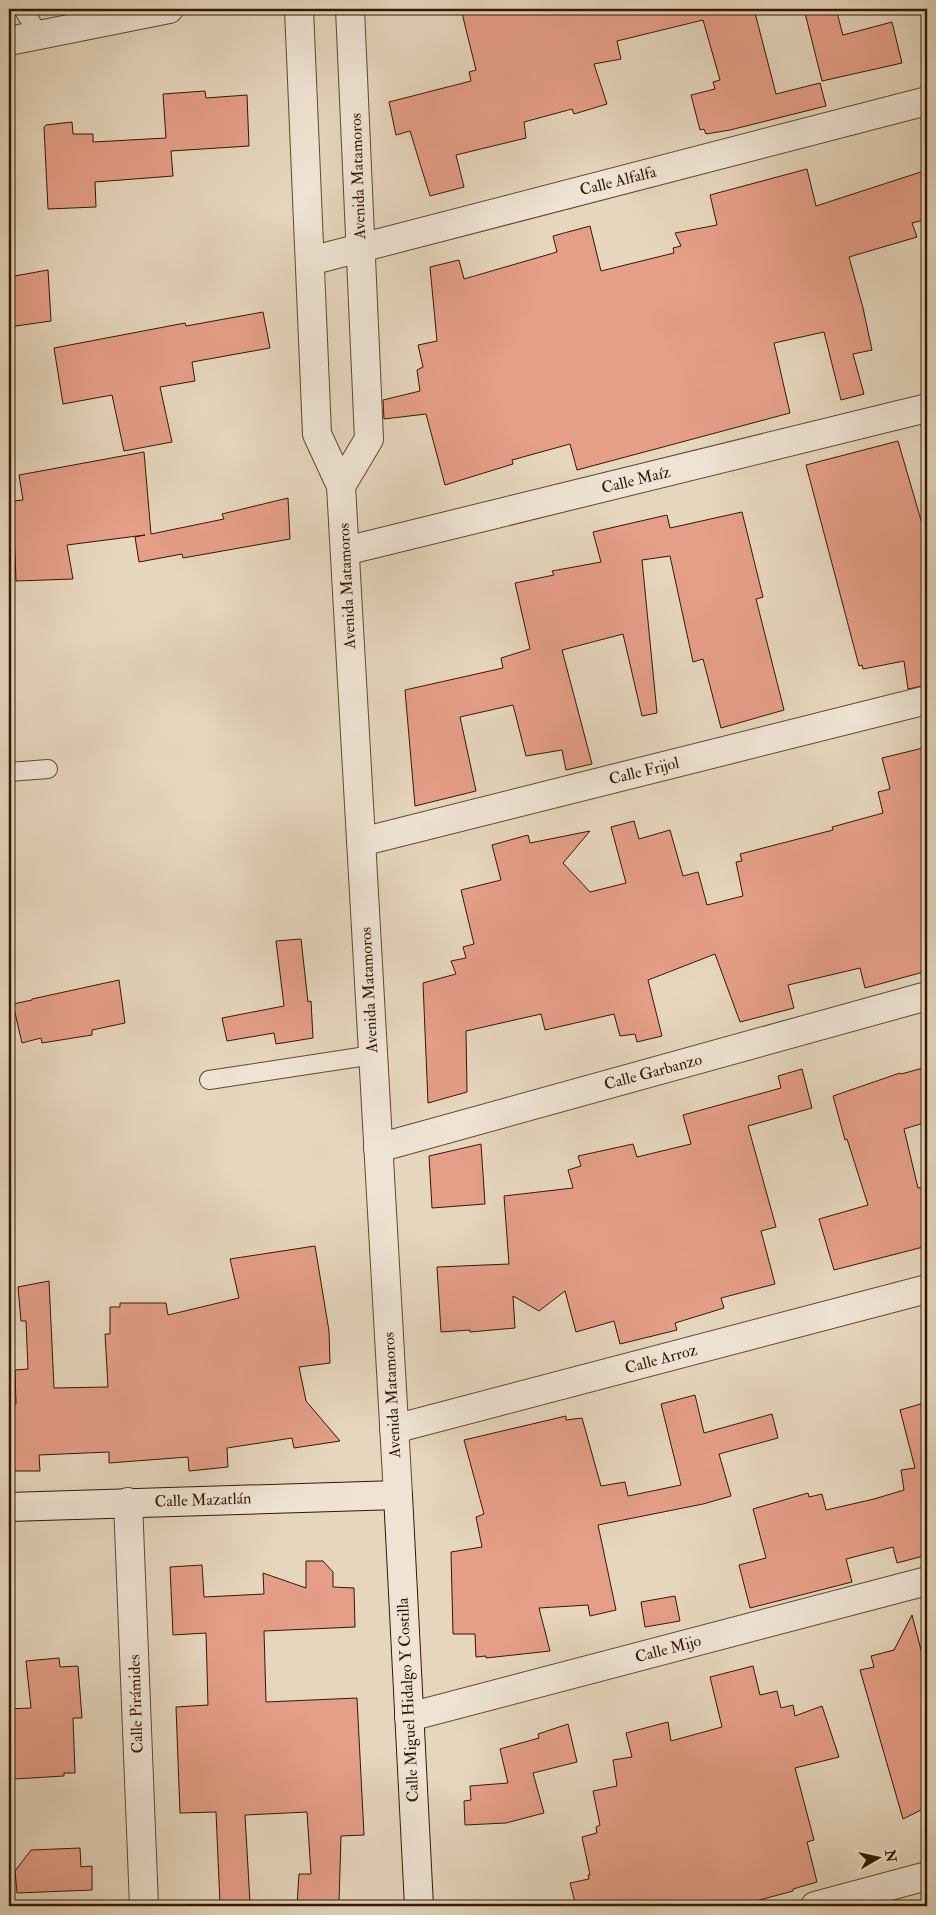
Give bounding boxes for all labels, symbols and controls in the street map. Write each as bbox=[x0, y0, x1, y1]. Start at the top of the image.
street label: Avenida Matamoros bbox=[346, 113, 370, 240]
street label: Calle Alfalfa bbox=[578, 162, 659, 200]
street label: Calle Maíz bbox=[599, 462, 673, 498]
street label: Avenida Matamoros bbox=[334, 522, 360, 651]
street label: Calle Frijol bbox=[607, 753, 681, 789]
street label: Avenida Matamoros bbox=[356, 926, 382, 1055]
street label: Calle Garbanzo bbox=[602, 1049, 704, 1095]
street label: Avenida Matamoros bbox=[379, 1331, 405, 1460]
street label: Calle Arroz bbox=[623, 1340, 700, 1378]
street label: Calle Mazatlán bbox=[154, 1488, 252, 1512]
street label: Calle Miguel Hidalgo Y Costilla bbox=[393, 1597, 423, 1803]
street label: Calle Mijo bbox=[633, 1631, 703, 1667]
street label: Calle Pirámides bbox=[124, 1654, 148, 1754]
north arrow bbox=[854, 1832, 904, 1882]
text: N bbox=[881, 1848, 900, 1864]

